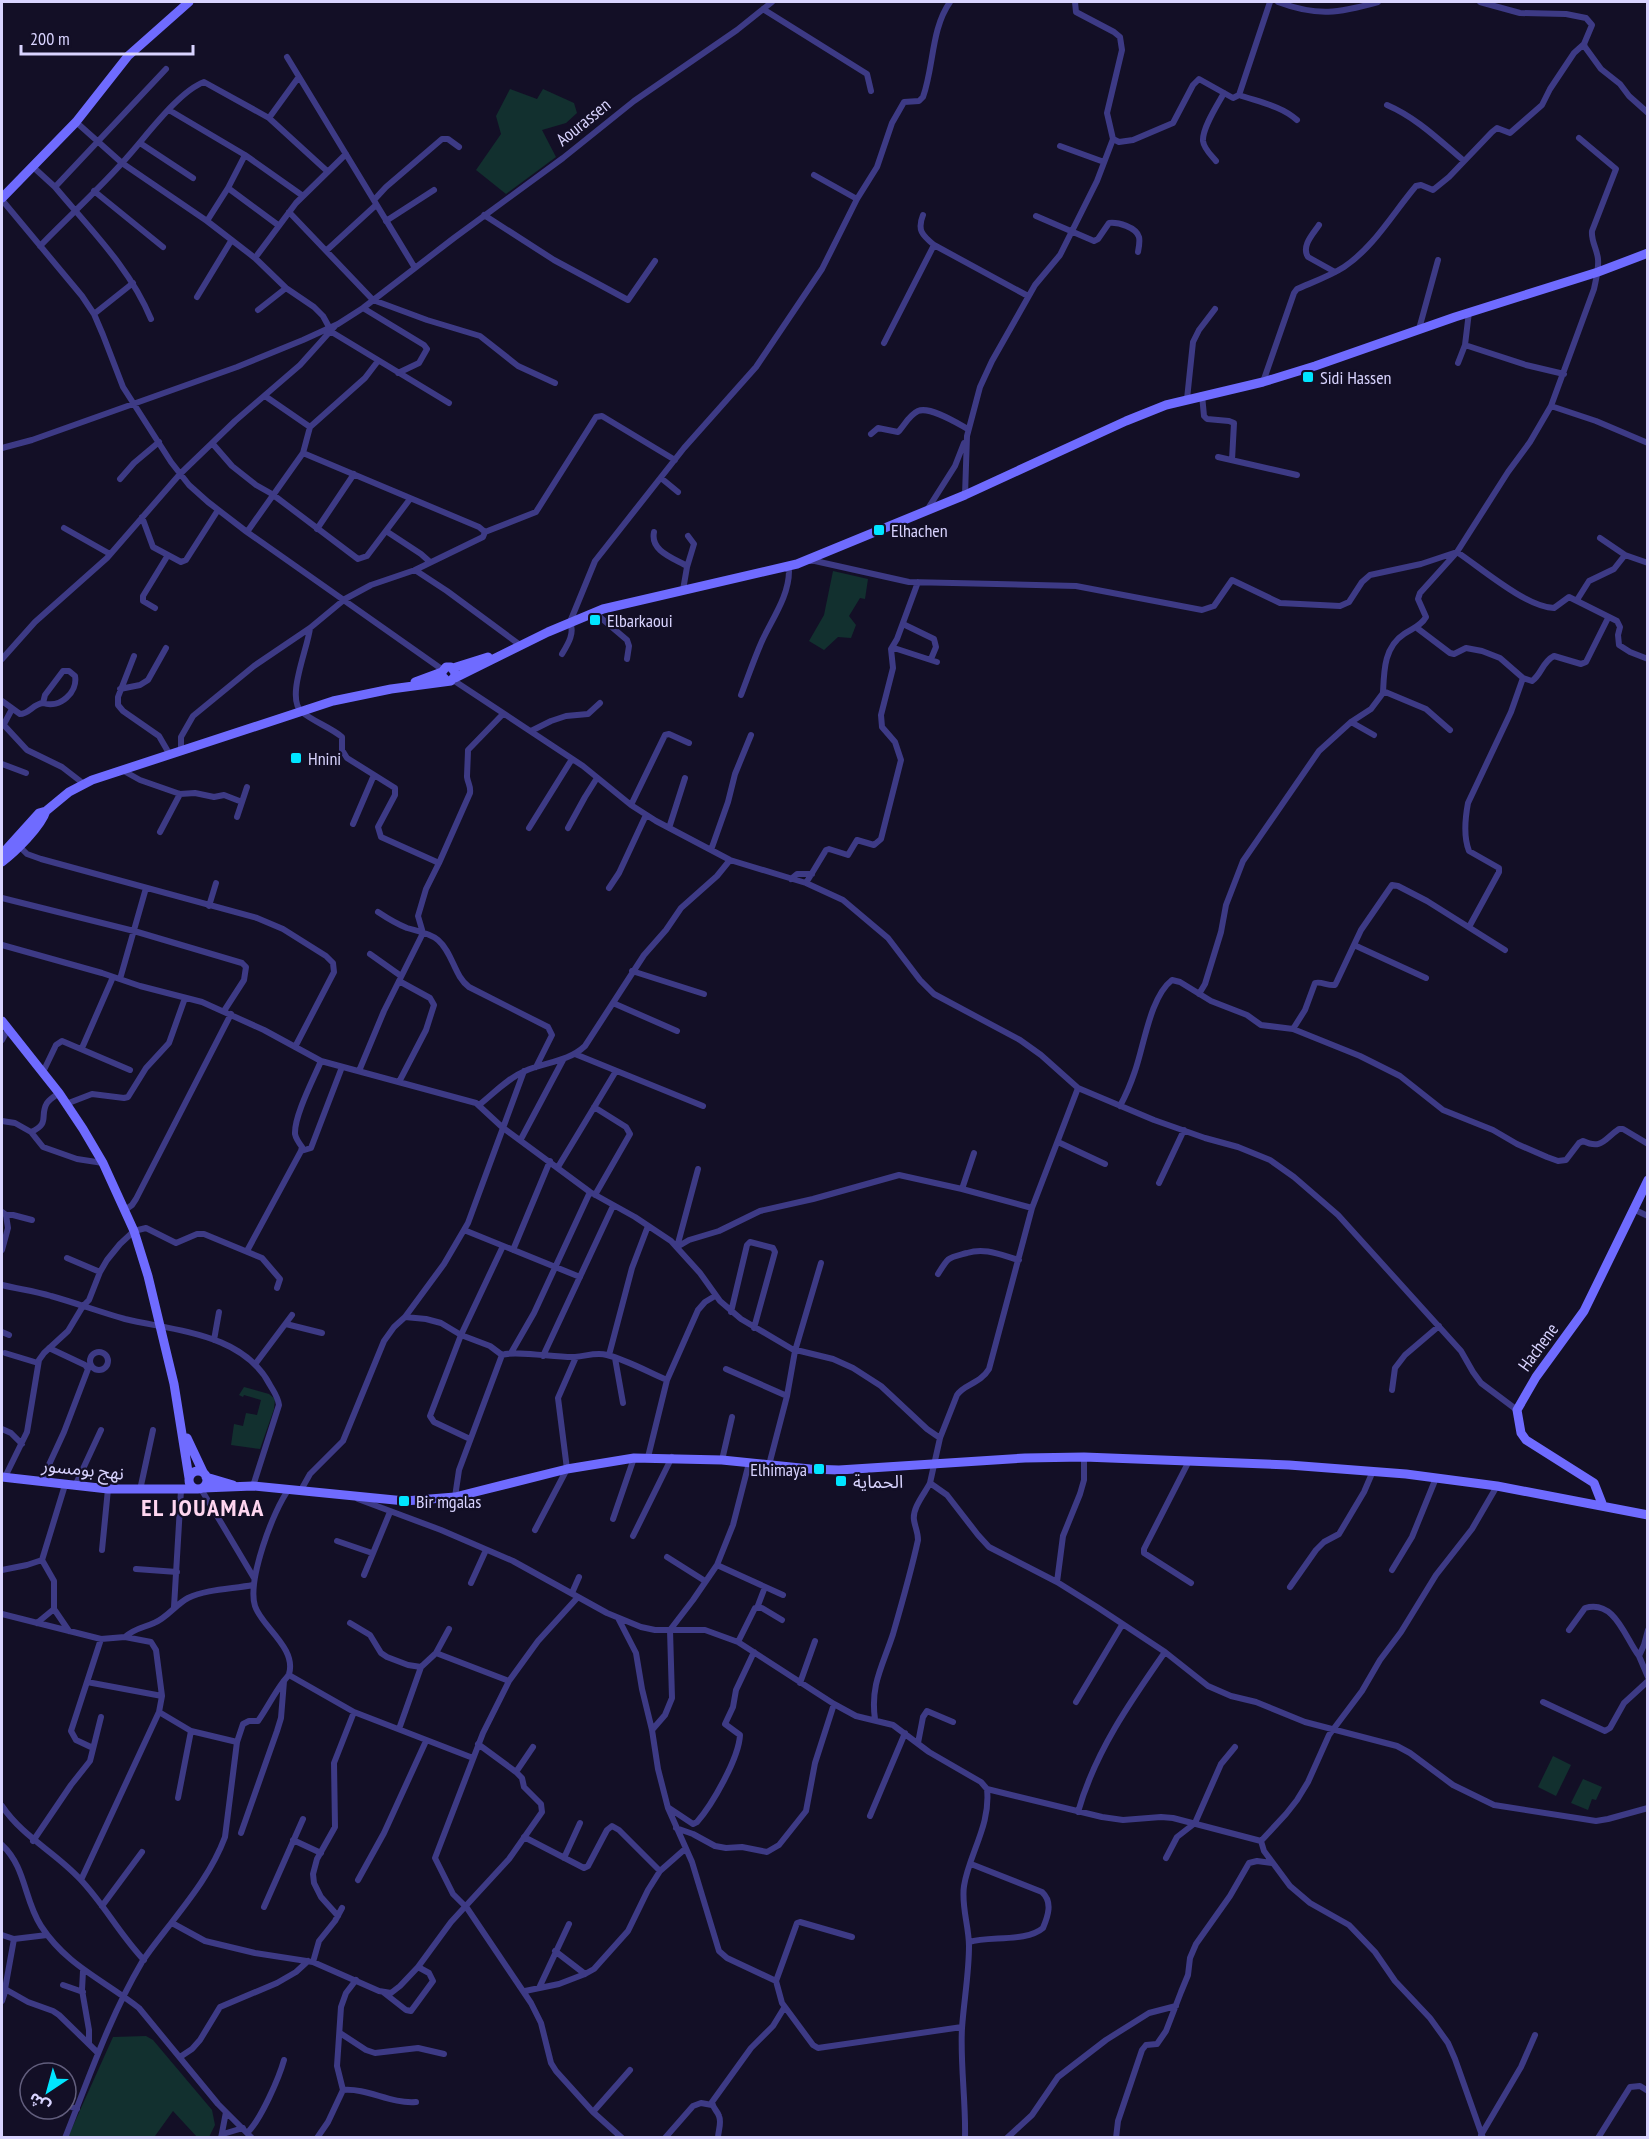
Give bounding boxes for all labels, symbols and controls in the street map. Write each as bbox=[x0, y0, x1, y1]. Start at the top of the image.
scale bar bbox=[21, 18, 194, 56]
text: 200 m bbox=[30, 27, 70, 50]
street label: Aourassen bbox=[551, 93, 615, 151]
place label: Sidi Hassen bbox=[1320, 366, 1391, 389]
marker: Sidi Hassen bbox=[1301, 370, 1315, 384]
place label: Elhachen bbox=[891, 519, 948, 542]
marker: Elhachen bbox=[872, 523, 886, 537]
place label: Elbarkaoui bbox=[607, 609, 673, 632]
marker: Elbarkaoui bbox=[588, 613, 602, 627]
place label: Hnini bbox=[308, 747, 341, 770]
marker: Hnini bbox=[289, 751, 303, 765]
street label: Hachene bbox=[1513, 1318, 1563, 1376]
street label: نهج بومسور bbox=[39, 1453, 125, 1487]
place label: Elhimaya bbox=[750, 1458, 807, 1481]
marker: Elhimaya bbox=[812, 1462, 826, 1476]
place label: الحماية bbox=[853, 1470, 903, 1493]
marker: الحماية bbox=[834, 1474, 848, 1488]
place label: Bir mgalas bbox=[416, 1490, 481, 1513]
district label: EL JOUAMAA bbox=[141, 1492, 265, 1523]
marker: Bir mgalas bbox=[397, 1494, 411, 1508]
north arrow bbox=[18, 2061, 78, 2121]
text: ش bbox=[24, 2089, 54, 2118]

